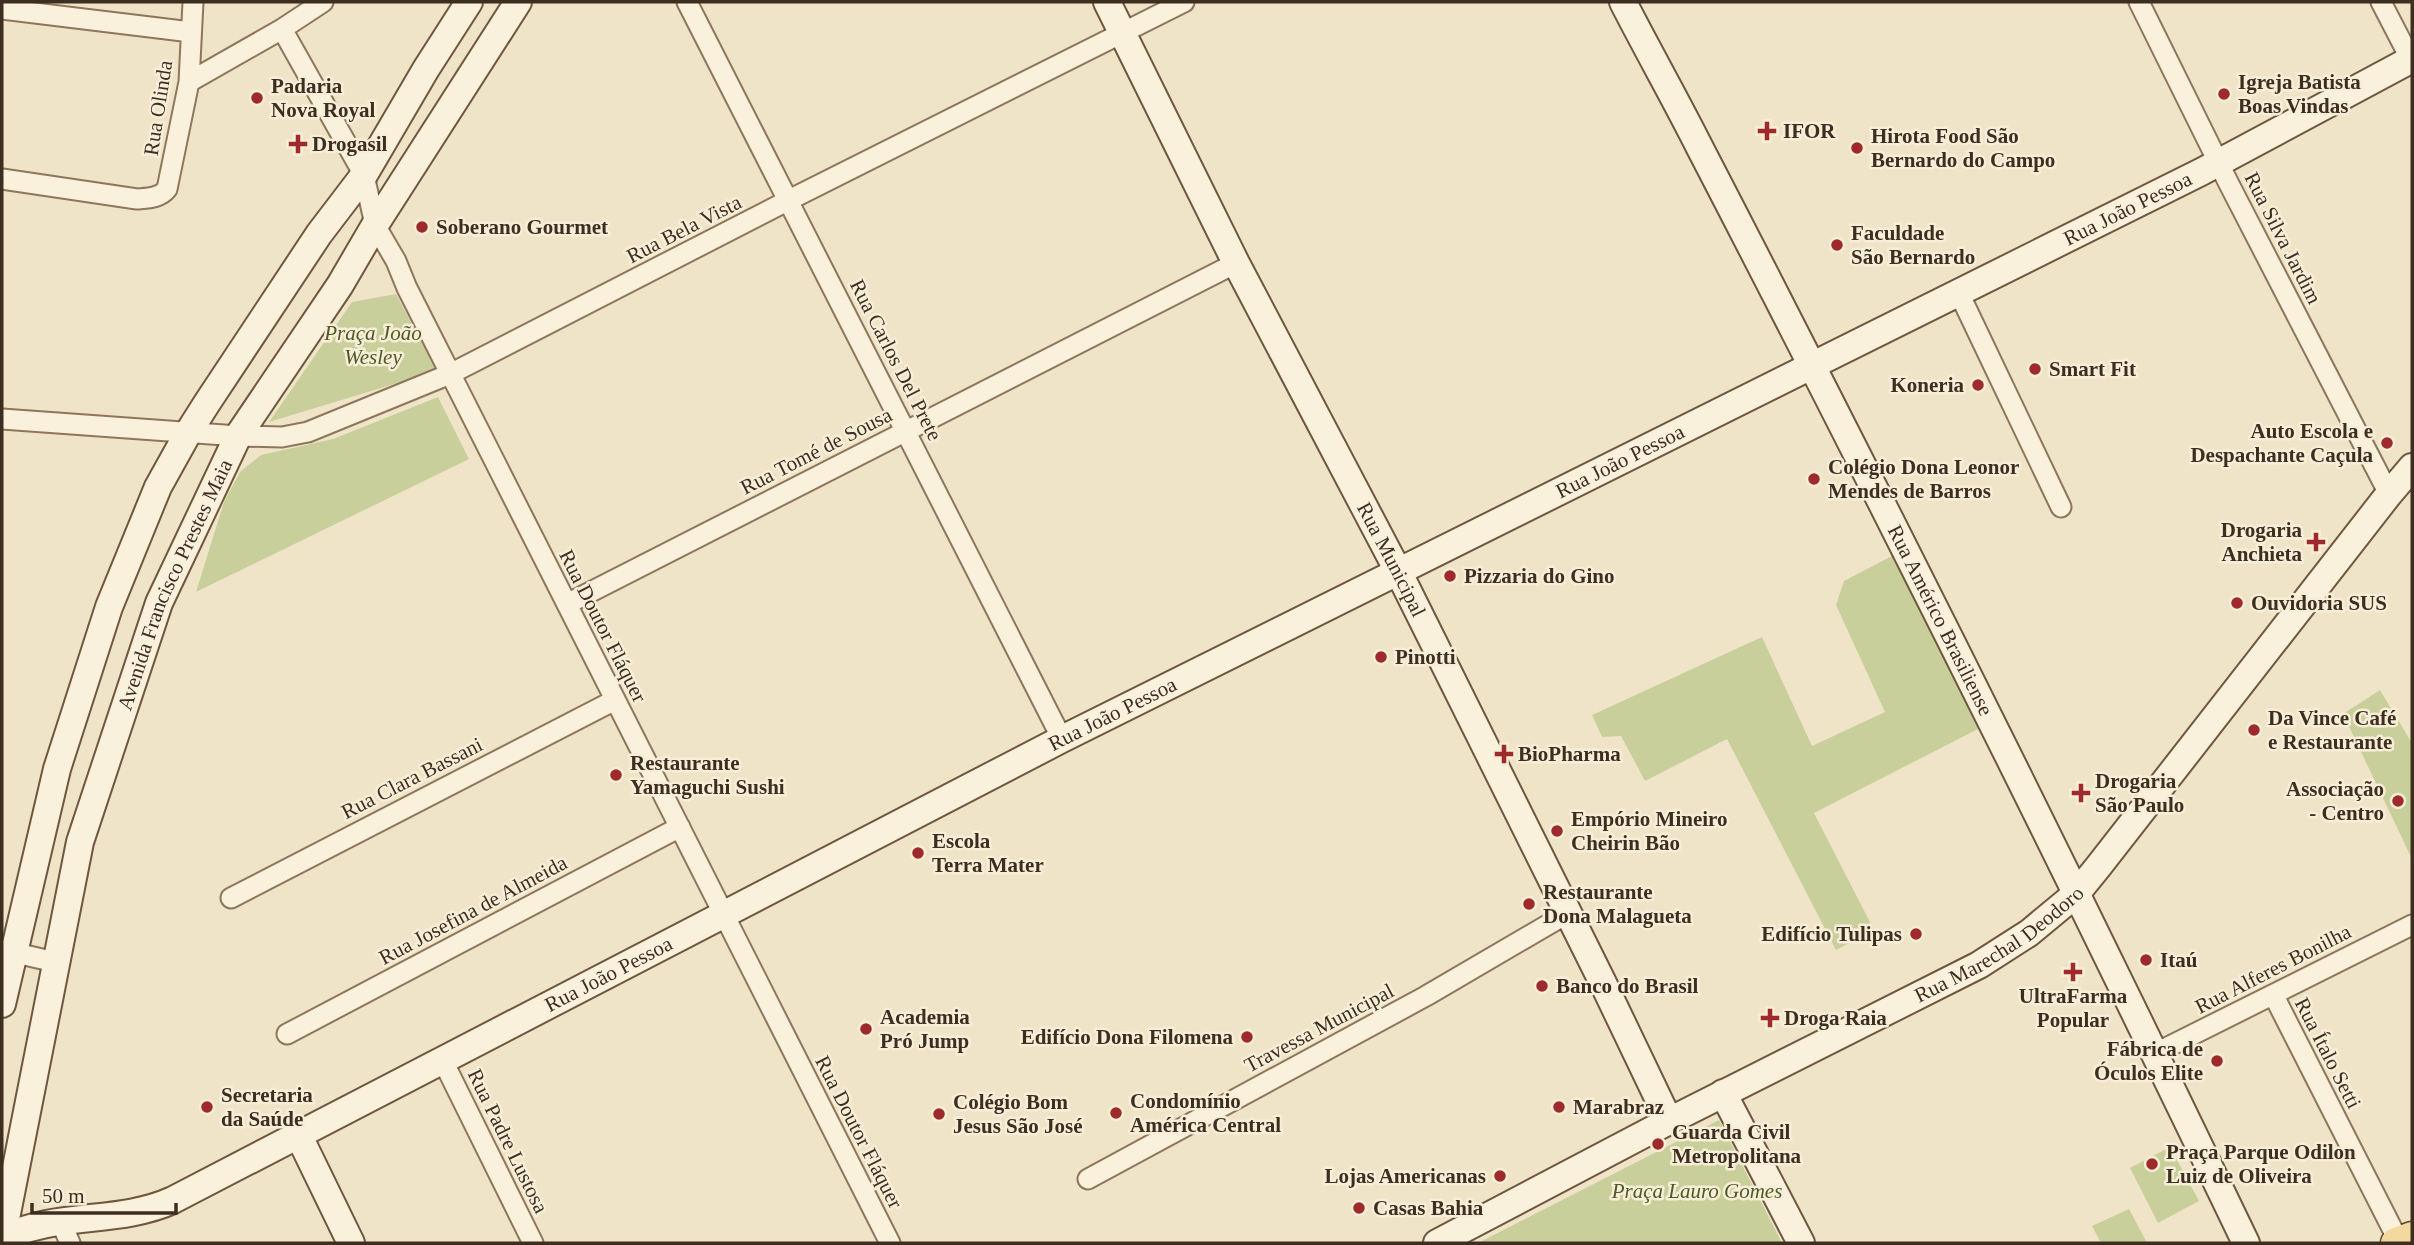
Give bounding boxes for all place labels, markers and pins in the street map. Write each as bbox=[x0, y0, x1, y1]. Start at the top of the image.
place label: Igreja Batista Boas Vindas bbox=[2238, 70, 2361, 118]
place label: Padaria Nova Royal bbox=[271, 74, 376, 122]
marker: Igreja Batista Boas Vindas bbox=[2216, 86, 2232, 102]
marker: Padaria Nova Royal bbox=[249, 90, 265, 106]
place label: IFOR bbox=[1783, 119, 1836, 143]
marker: IFOR bbox=[1757, 121, 1777, 141]
place label: Hirota Food São Bernardo do Campo bbox=[1871, 124, 2055, 172]
place label: Drogasil bbox=[312, 132, 388, 156]
marker: Drogasil bbox=[290, 136, 306, 152]
marker: Hirota Food São Bernardo do Campo bbox=[1849, 140, 1865, 156]
place label: Soberano Gourmet bbox=[436, 215, 608, 239]
marker: Soberano Gourmet bbox=[414, 219, 430, 235]
place label: Faculdade São Bernardo bbox=[1851, 221, 1975, 269]
marker: Faculdade São Bernardo bbox=[1829, 237, 1845, 253]
place label: Smart Fit bbox=[2049, 357, 2136, 381]
marker: Smart Fit bbox=[2027, 361, 2043, 377]
place label: Koneria bbox=[1891, 373, 1964, 397]
marker: Koneria bbox=[1970, 377, 1986, 393]
place label: Auto Escola e Despachante Caçula bbox=[2190, 419, 2373, 467]
marker: Auto Escola e Despachante Caçula bbox=[2379, 435, 2395, 451]
place label: Colégio Dona Leonor Mendes de Barros bbox=[1828, 455, 2019, 503]
marker: Colégio Dona Leonor Mendes de Barros bbox=[1806, 471, 1822, 487]
place label: Drogaria Anchieta bbox=[2221, 518, 2302, 566]
marker: Drogaria Anchieta bbox=[2308, 534, 2324, 550]
place label: Pizzaria do Gino bbox=[1464, 564, 1615, 588]
marker: Pizzaria do Gino bbox=[1442, 568, 1458, 584]
place label: Ouvidoria SUS bbox=[2251, 591, 2387, 615]
marker: Ouvidoria SUS bbox=[2229, 595, 2245, 611]
place label: Pinotti bbox=[1395, 645, 1456, 669]
marker: Pinotti bbox=[1373, 649, 1389, 665]
place label: Da Vince Café e Restaurante bbox=[2268, 706, 2396, 754]
marker: Da Vince Café e Restaurante bbox=[2246, 722, 2262, 738]
place label: BioPharma bbox=[1518, 742, 1621, 766]
marker: BioPharma bbox=[1496, 746, 1512, 762]
place label: Restaurante Yamaguchi Sushi bbox=[630, 751, 785, 799]
marker: Restaurante Yamaguchi Sushi bbox=[608, 767, 624, 783]
place label: Drogaria São Paulo bbox=[2095, 769, 2184, 817]
place label: Associação - Centro bbox=[2286, 777, 2384, 825]
marker: Drogaria São Paulo bbox=[2073, 785, 2089, 801]
marker: Associação - Centro bbox=[2390, 793, 2406, 809]
place label: Empório Mineiro Cheirin Bão bbox=[1571, 807, 1728, 855]
marker: Empório Mineiro Cheirin Bão bbox=[1549, 823, 1565, 839]
place label: Escola Terra Mater bbox=[932, 829, 1044, 877]
marker: Escola Terra Mater bbox=[910, 845, 926, 861]
place label: Restaurante Dona Malagueta bbox=[1543, 880, 1692, 928]
marker: Restaurante Dona Malagueta bbox=[1521, 896, 1537, 912]
place label: Edifício Tulipas bbox=[1761, 922, 1902, 946]
marker: Edifício Tulipas bbox=[1908, 926, 1924, 942]
place label: Itaú bbox=[2160, 948, 2198, 972]
marker: Itaú bbox=[2138, 952, 2154, 968]
marker: UltraFarma Popular bbox=[2065, 964, 2081, 980]
place label: Banco do Brasil bbox=[1556, 974, 1699, 998]
marker: Banco do Brasil bbox=[1534, 978, 1550, 994]
place label: UltraFarma Popular bbox=[2019, 984, 2128, 1032]
place label: Academia Pró Jump bbox=[880, 1005, 970, 1053]
place label: Droga Raia bbox=[1784, 1006, 1887, 1030]
marker: Droga Raia bbox=[1762, 1010, 1778, 1026]
marker: Academia Pró Jump bbox=[858, 1021, 874, 1037]
place label: Edifício Dona Filomena bbox=[1021, 1025, 1233, 1049]
marker: Edifício Dona Filomena bbox=[1239, 1029, 1255, 1045]
place label: Fábrica de Óculos Elite bbox=[2094, 1037, 2203, 1085]
marker: Fábrica de Óculos Elite bbox=[2209, 1053, 2225, 1069]
place label: Secretaria da Saúde bbox=[221, 1083, 313, 1131]
place label: Condomínio América Central bbox=[1130, 1089, 1281, 1137]
place label: Colégio Bom Jesus São José bbox=[953, 1090, 1083, 1138]
place label: Marabraz bbox=[1573, 1095, 1664, 1119]
marker: Secretaria da Saúde bbox=[199, 1099, 215, 1115]
marker: Marabraz bbox=[1551, 1099, 1567, 1115]
marker: Condomínio América Central bbox=[1108, 1105, 1124, 1121]
marker: Colégio Bom Jesus São José bbox=[931, 1106, 947, 1122]
place label: Guarda Civil Metropolitana bbox=[1672, 1120, 1802, 1168]
marker: Guarda Civil Metropolitana bbox=[1650, 1136, 1666, 1152]
place label: Praça Parque Odilon Luiz de Oliveira bbox=[2166, 1140, 2356, 1188]
marker: Praça Parque Odilon Luiz de Oliveira bbox=[2144, 1156, 2160, 1172]
place label: Lojas Americanas bbox=[1324, 1164, 1486, 1188]
marker: Lojas Americanas bbox=[1492, 1168, 1508, 1184]
place label: Casas Bahia bbox=[1373, 1196, 1484, 1220]
marker: Casas Bahia bbox=[1351, 1200, 1367, 1216]

